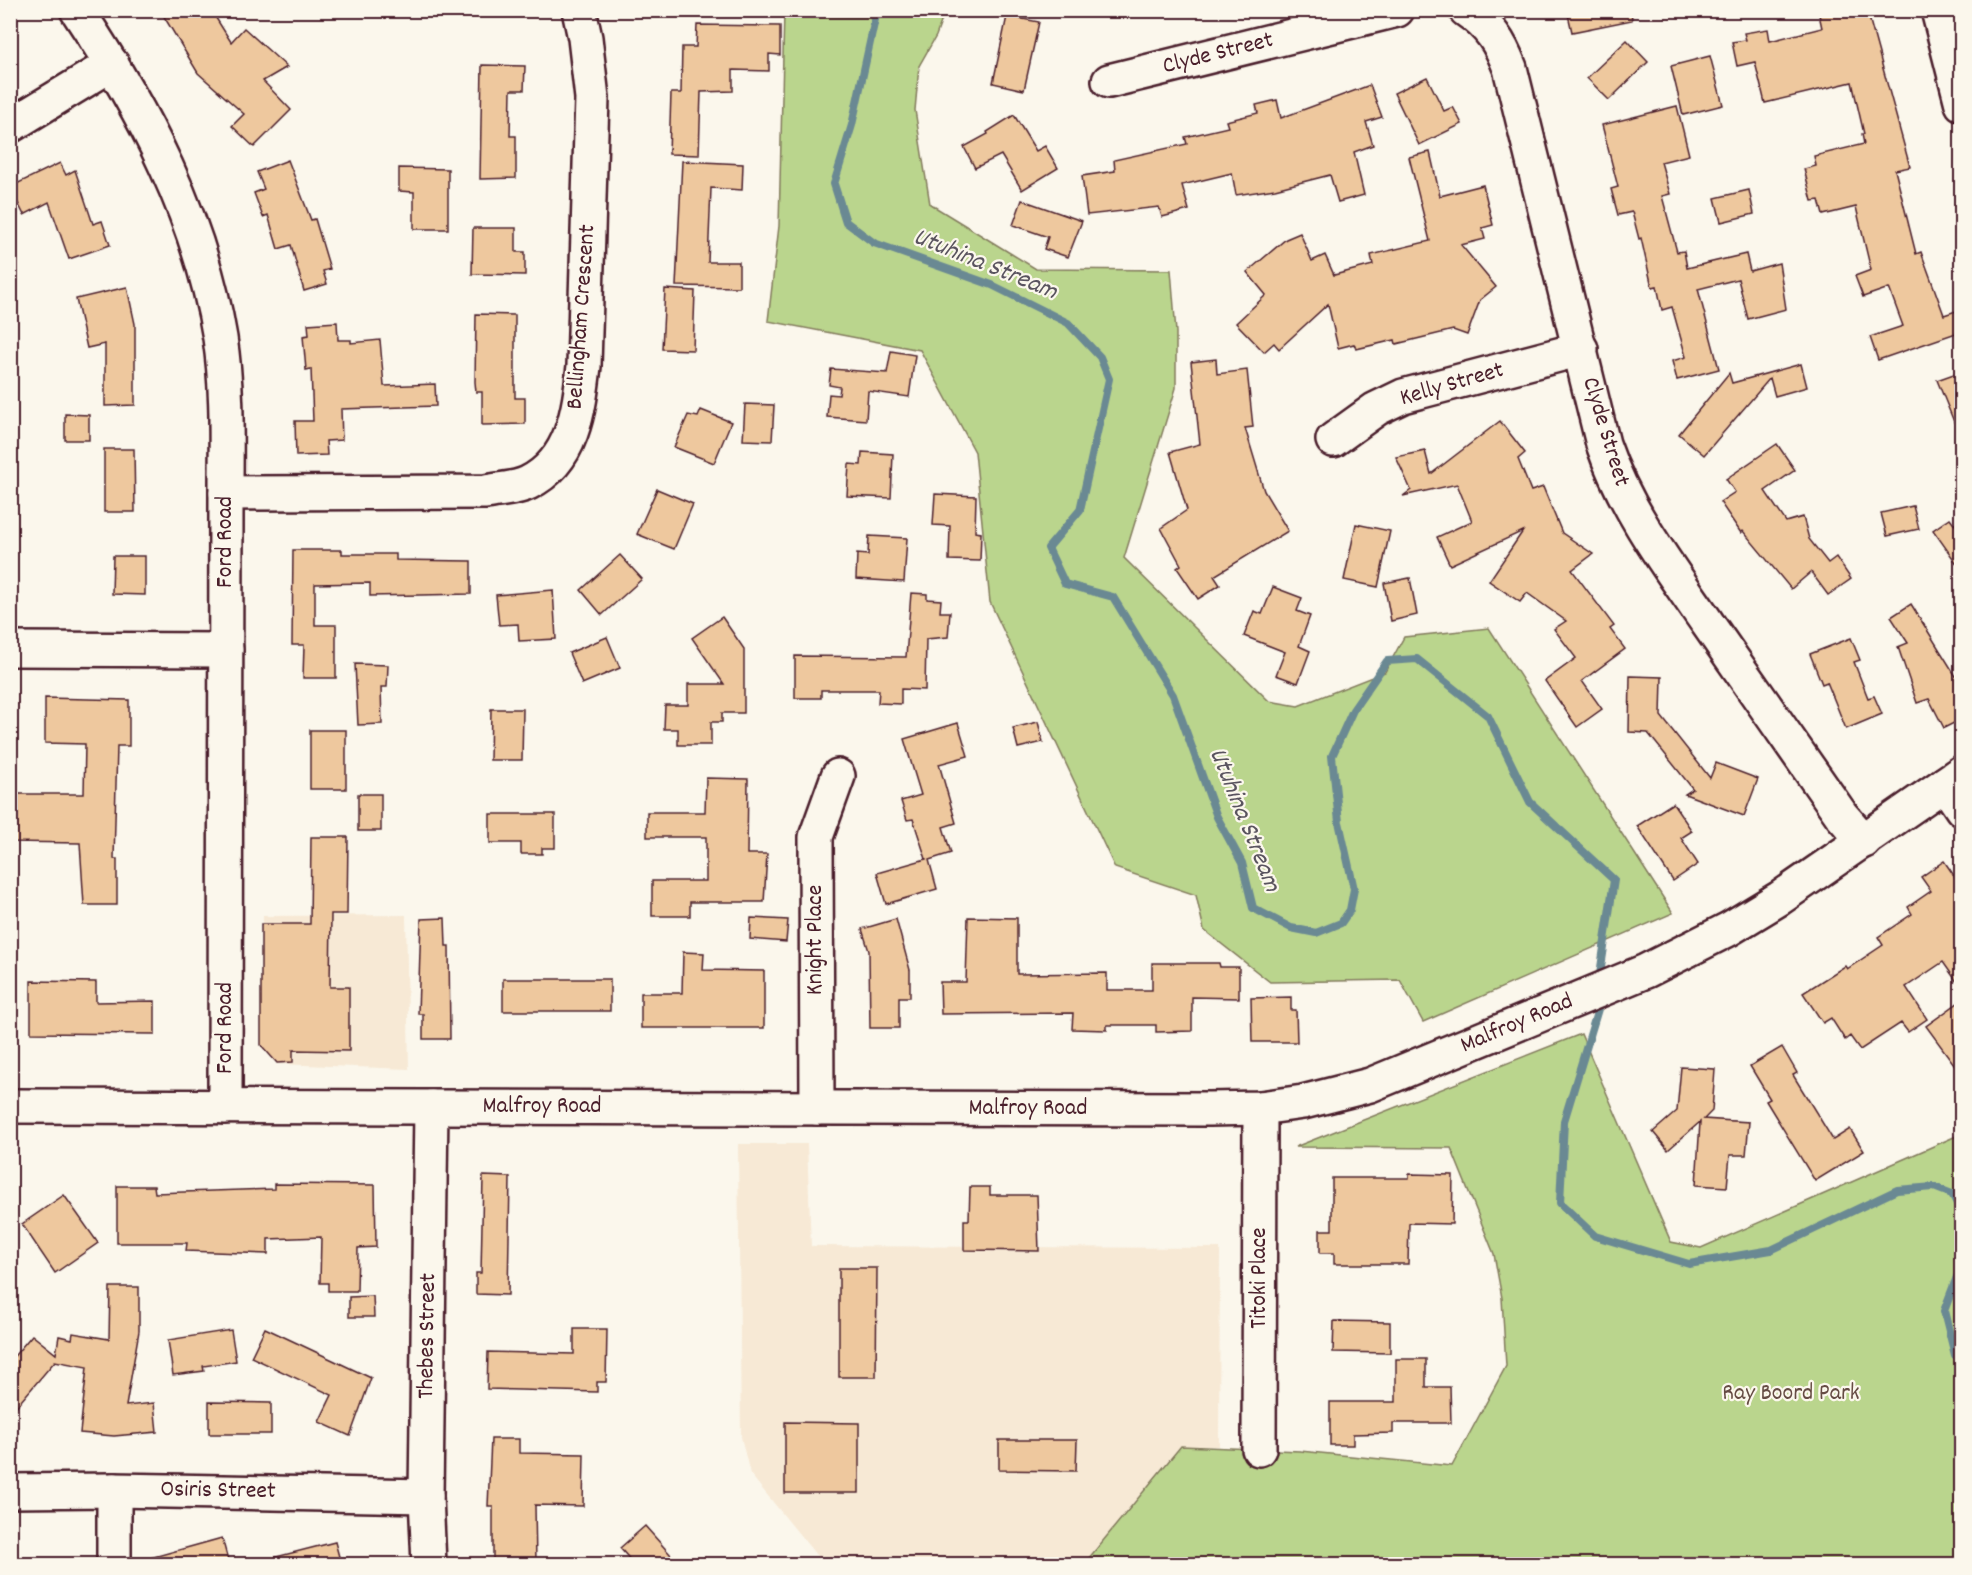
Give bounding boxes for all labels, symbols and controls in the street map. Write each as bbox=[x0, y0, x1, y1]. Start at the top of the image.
street label: Clyde Street bbox=[1159, 24, 1277, 84]
water label: Utuhina Stream bbox=[907, 219, 1064, 311]
street label: Bellingham Crescent bbox=[559, 223, 605, 411]
street label: Kelly Street bbox=[1396, 354, 1508, 416]
street label: Clyde Street bbox=[1572, 373, 1638, 491]
street label: Ford Road bbox=[209, 496, 243, 588]
water label: Utuhina Stream bbox=[1198, 742, 1290, 899]
street label: Knight Place bbox=[799, 885, 833, 995]
street label: Ford Road bbox=[209, 982, 243, 1074]
street label: Malfroy Road bbox=[1456, 985, 1578, 1063]
street label: Malfroy Road bbox=[482, 1090, 602, 1124]
street label: Malfroy Road bbox=[968, 1092, 1088, 1126]
street label: Titoki Place bbox=[1243, 1227, 1277, 1329]
street label: Thebes Street bbox=[410, 1273, 446, 1399]
park label: Ray Boord Park bbox=[1722, 1377, 1860, 1411]
street label: Osiris Street bbox=[160, 1473, 276, 1509]

